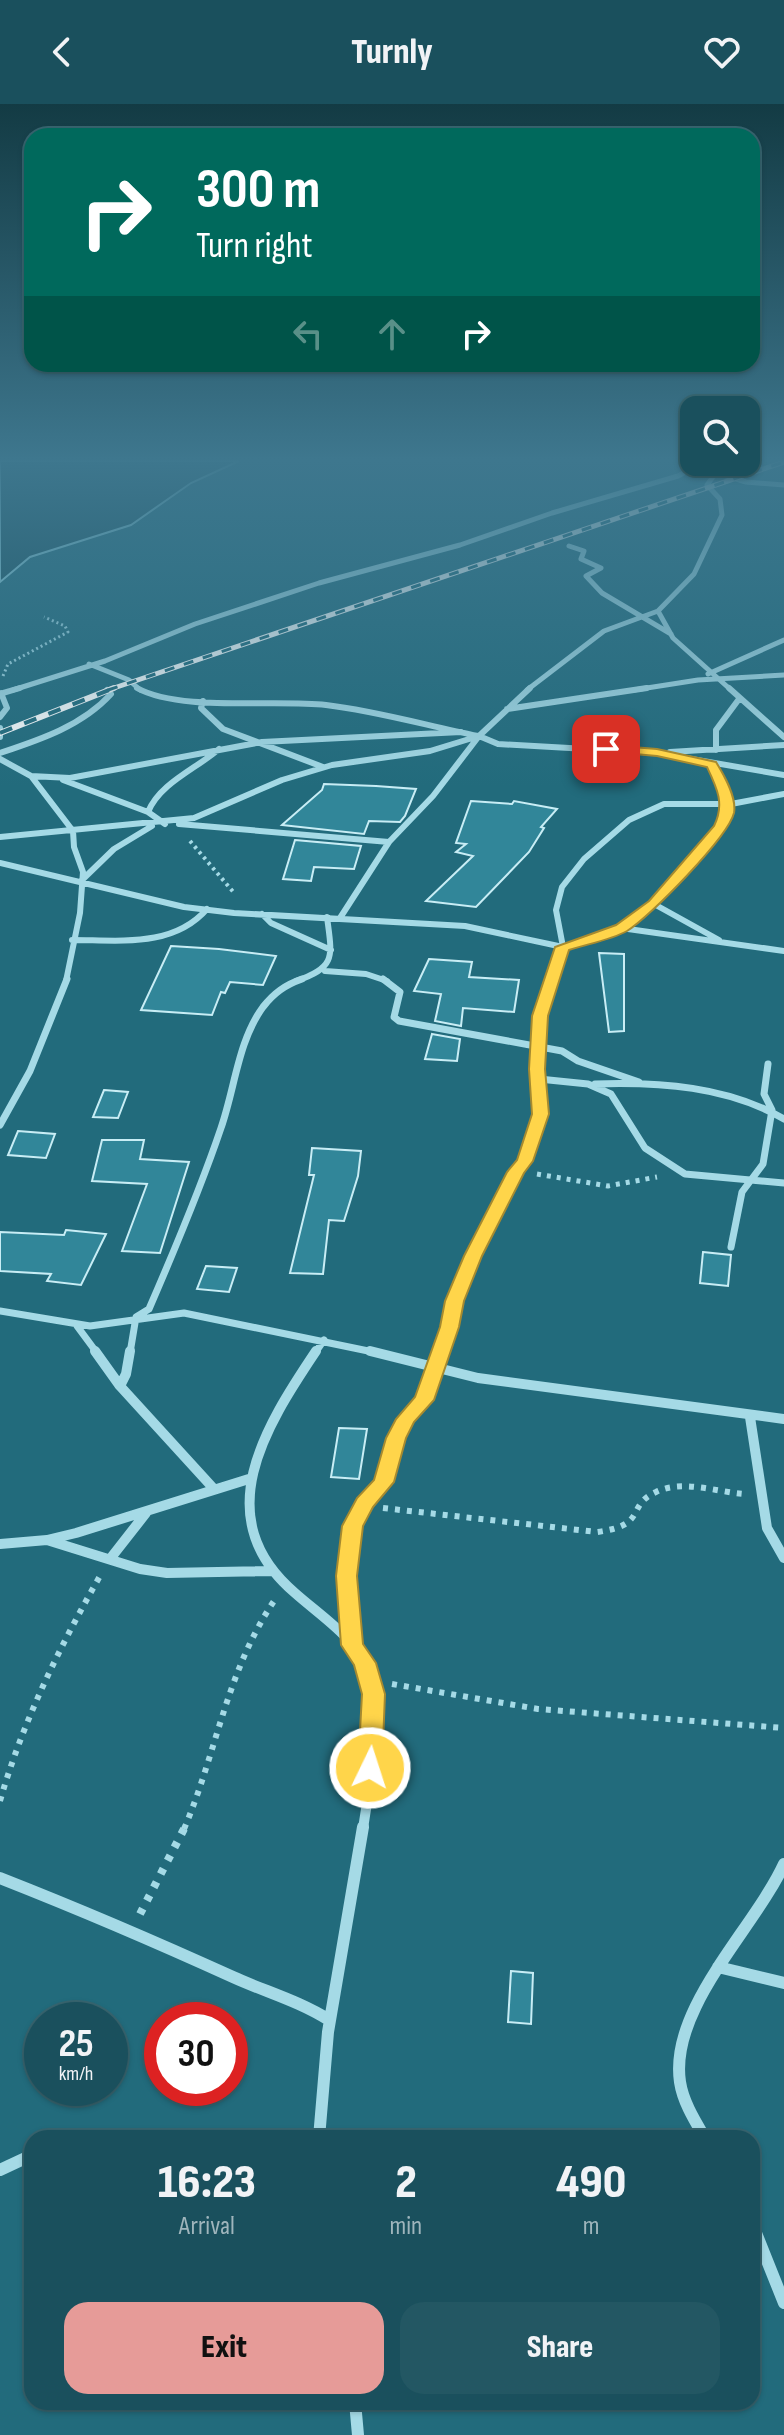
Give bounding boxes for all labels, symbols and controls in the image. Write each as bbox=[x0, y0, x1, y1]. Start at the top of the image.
icon: back bbox=[40, 30, 84, 74]
icon: heart bbox=[700, 30, 744, 74]
text: Turnly bbox=[351, 31, 433, 74]
text: 300 m bbox=[196, 157, 320, 224]
icon: right bbox=[64, 160, 168, 264]
text: Turn right bbox=[196, 225, 313, 268]
icon: left bbox=[286, 312, 330, 356]
icon: ahead bbox=[370, 312, 414, 356]
icon: right bbox=[454, 312, 498, 356]
map controls bbox=[680, 396, 760, 476]
button: search bbox=[680, 396, 760, 476]
pin bbox=[572, 715, 640, 783]
icon: arrive bbox=[584, 727, 628, 771]
position arrow bbox=[328, 1726, 412, 1810]
speed limit sign: 30 bbox=[144, 2002, 248, 2106]
text: 25 bbox=[58, 2020, 94, 2068]
text: km/h bbox=[59, 2062, 93, 2086]
text: 16:23 bbox=[158, 2154, 256, 2211]
text: 2 bbox=[395, 2154, 417, 2211]
text: 490 bbox=[556, 2154, 626, 2211]
text: Arrival bbox=[179, 2211, 235, 2242]
text: min bbox=[390, 2211, 422, 2242]
text: m bbox=[583, 2211, 599, 2242]
button: Exit bbox=[64, 2302, 384, 2394]
button: Share bbox=[400, 2302, 720, 2394]

